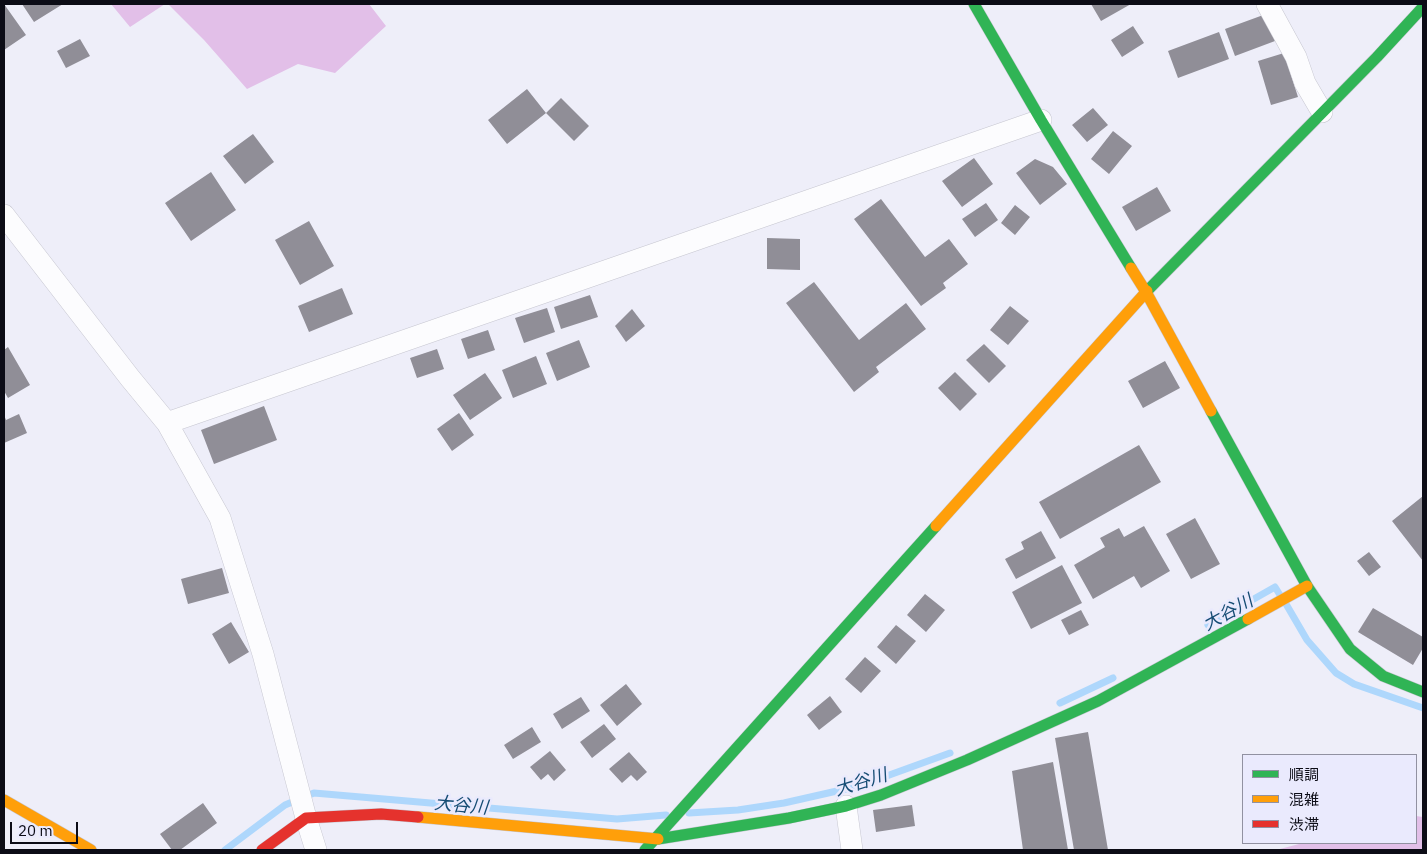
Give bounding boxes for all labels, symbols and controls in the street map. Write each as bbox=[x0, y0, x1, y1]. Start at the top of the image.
water label: 大谷川 bbox=[1199, 590, 1257, 636]
legend bbox=[1242, 754, 1417, 844]
water label: 大谷川 bbox=[832, 765, 890, 801]
text: 順調 bbox=[1289, 765, 1319, 784]
text: 混雑 bbox=[1289, 790, 1319, 809]
water label: 大谷川 bbox=[433, 793, 489, 819]
scale bar bbox=[12, 812, 80, 844]
text: 渋滞 bbox=[1289, 815, 1319, 834]
text: 20 m bbox=[18, 821, 53, 840]

